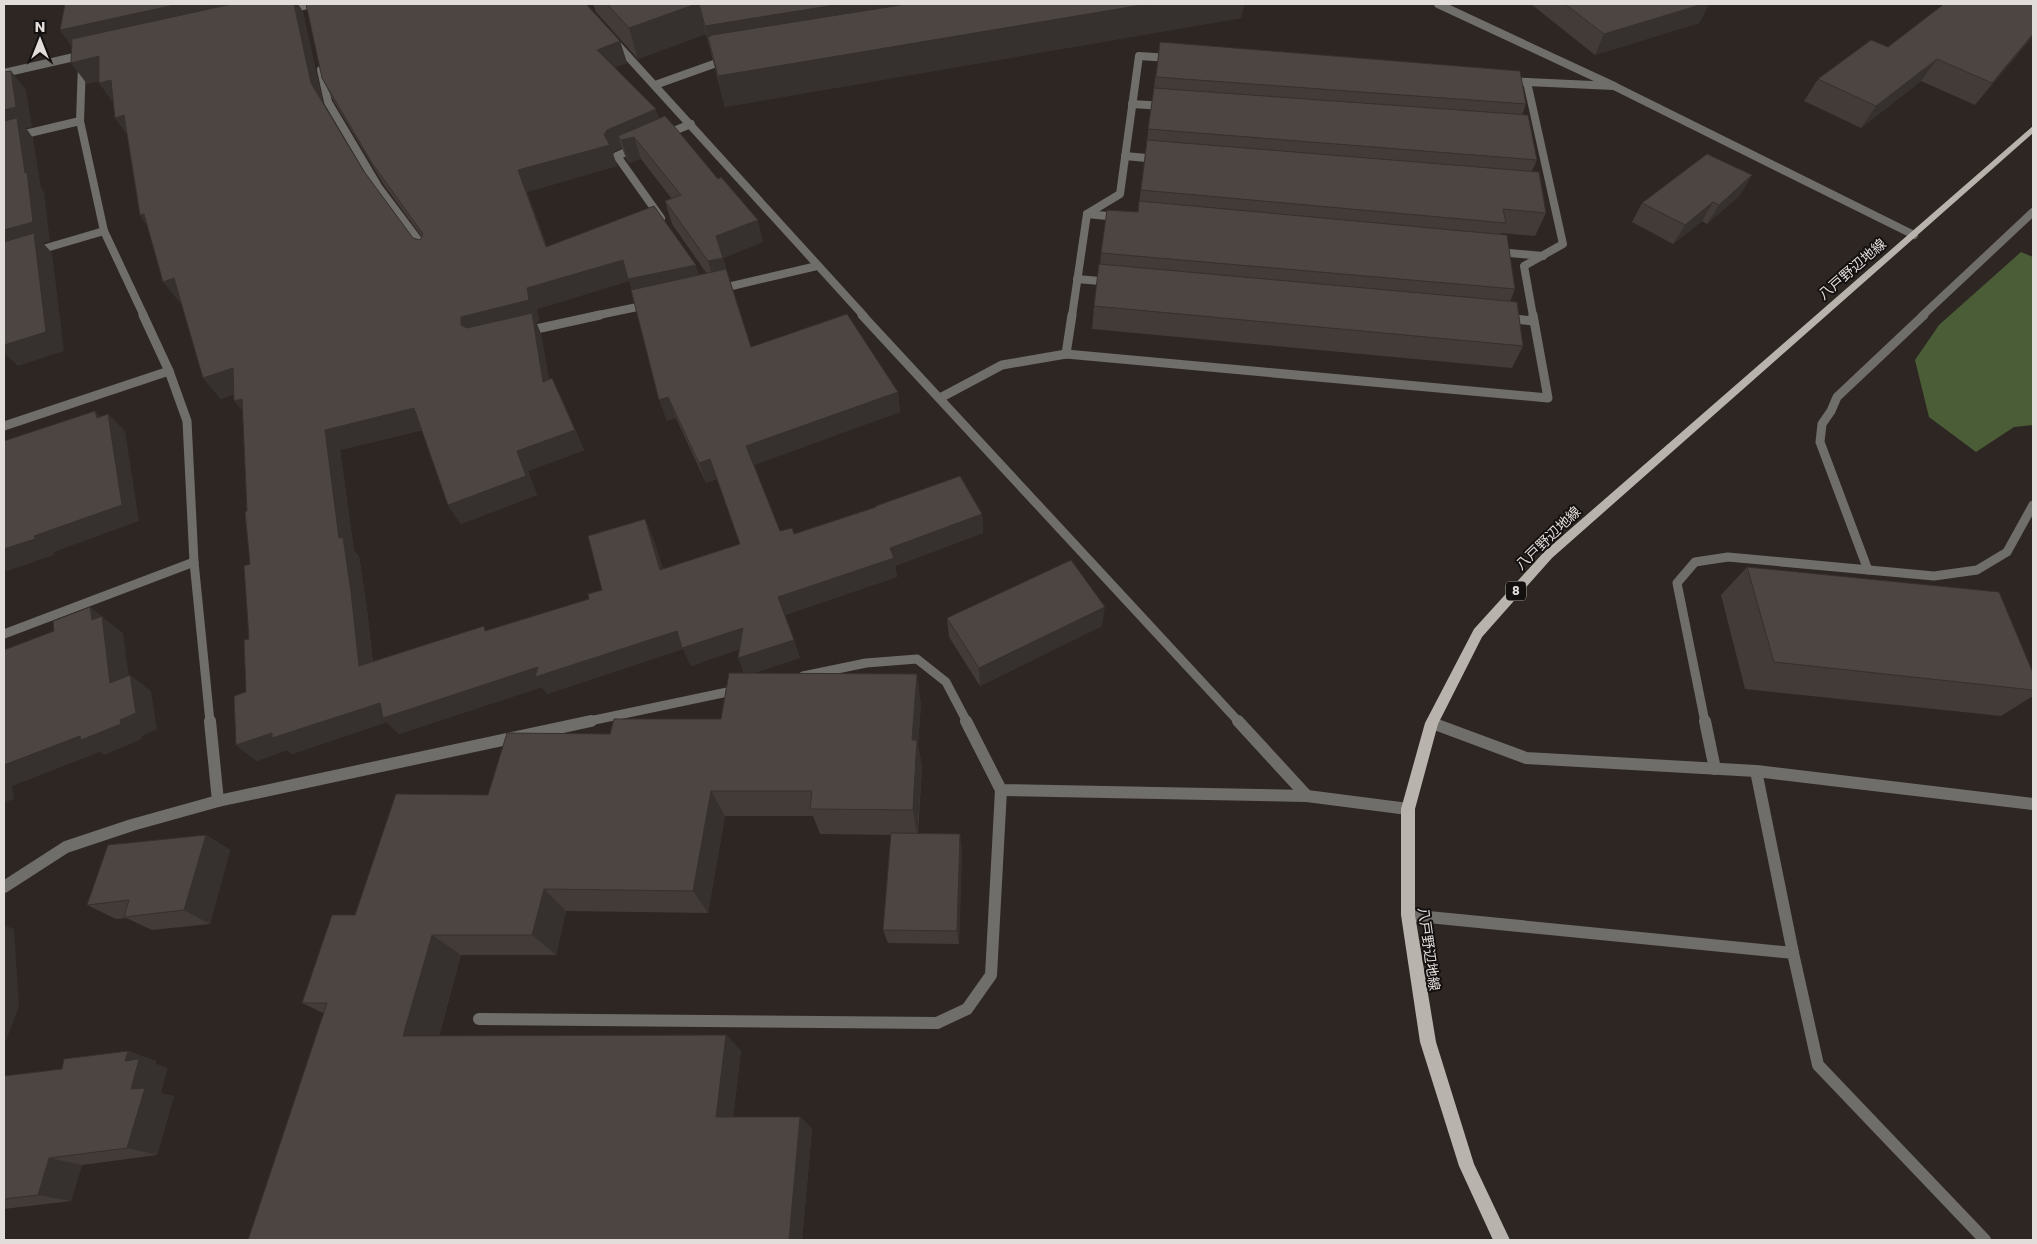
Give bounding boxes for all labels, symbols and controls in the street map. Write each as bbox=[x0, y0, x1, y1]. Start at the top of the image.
north arrow bbox=[15, 15, 65, 65]
text: N bbox=[35, 17, 45, 37]
street label: 八戸野辺地線 bbox=[1814, 234, 1890, 304]
street label: 八戸野辺地線 bbox=[1511, 502, 1585, 574]
road number: 8 bbox=[1506, 582, 1526, 600]
street label: 八戸野辺地線 bbox=[1413, 906, 1445, 992]

